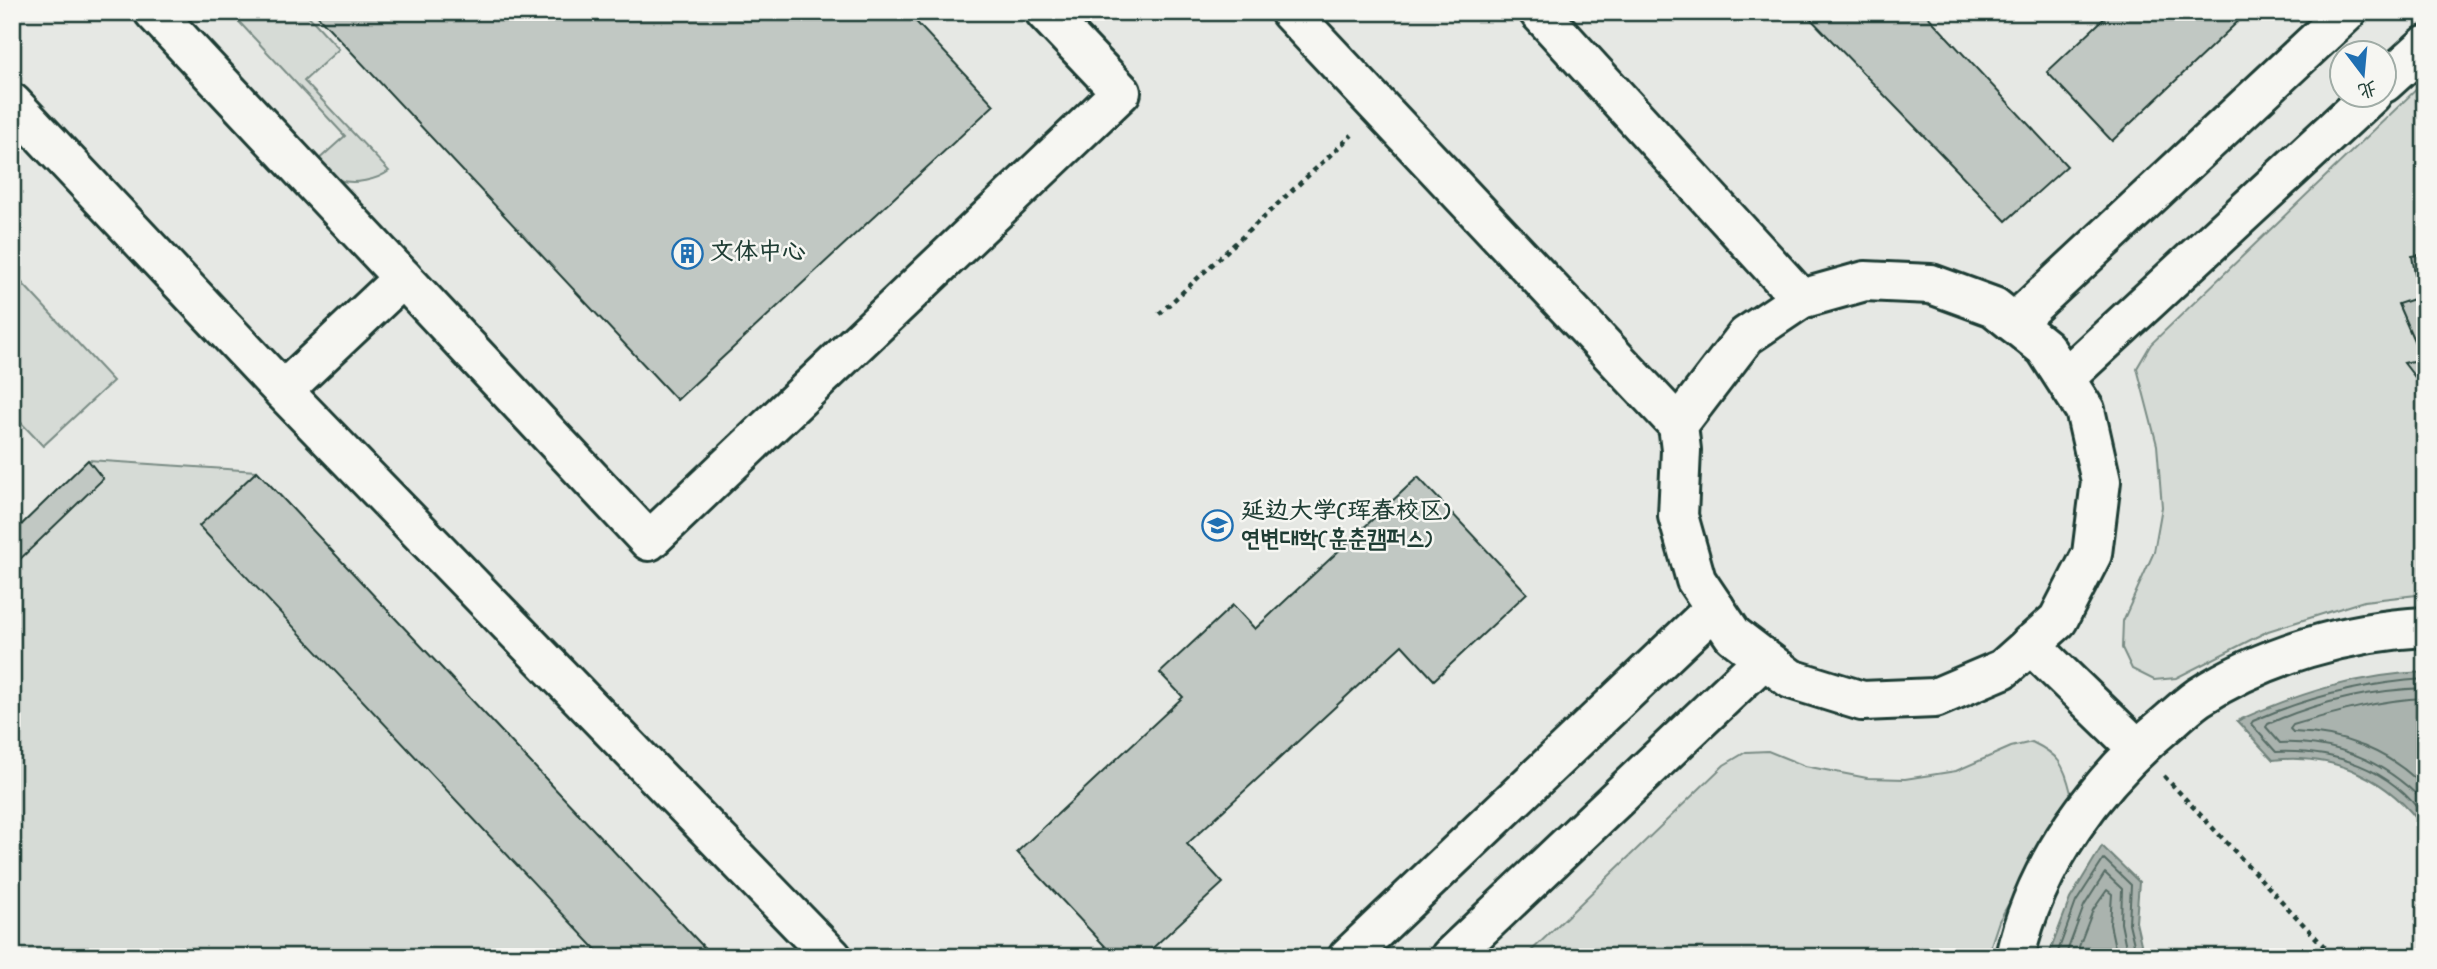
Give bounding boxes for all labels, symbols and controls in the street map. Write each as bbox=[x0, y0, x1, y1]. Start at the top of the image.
north arrow bbox=[2328, 38, 2398, 108]
text: 北 bbox=[2354, 72, 2380, 104]
building icon: 文体中心 bbox=[670, 236, 704, 270]
place label: 文体中心 bbox=[710, 236, 806, 271]
place label: 延边大学(珲春校区) 연변대학(훈춘캠퍼스) bbox=[1241, 495, 1450, 558]
school or university icon: 延边大学(珲春校区) 연변대학(훈춘캠퍼스) bbox=[1201, 509, 1235, 543]

